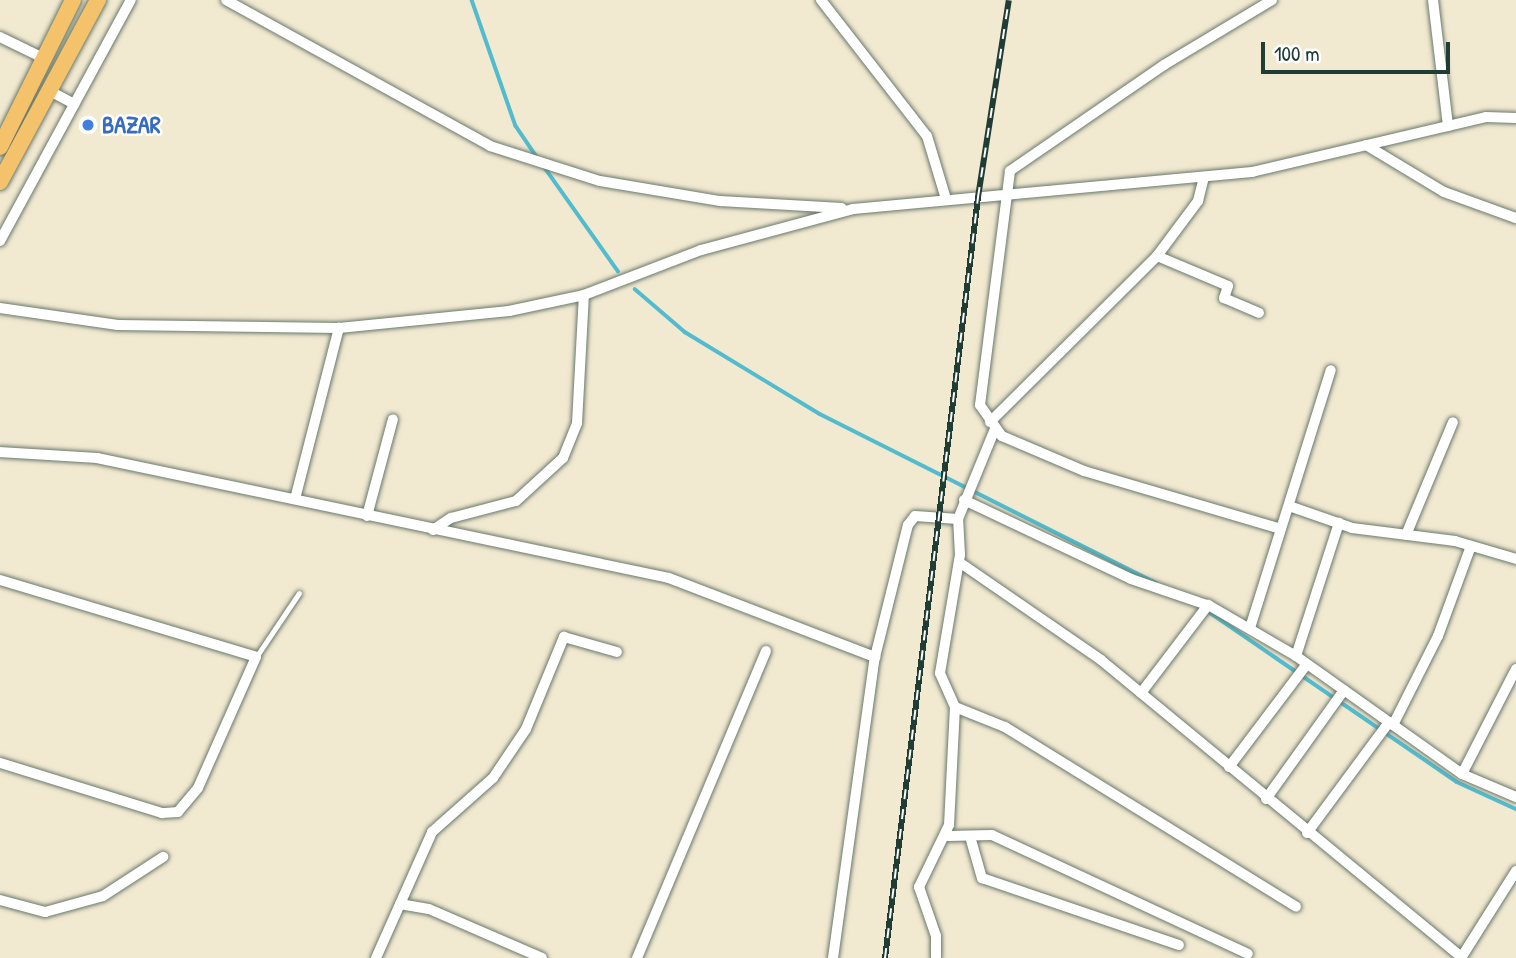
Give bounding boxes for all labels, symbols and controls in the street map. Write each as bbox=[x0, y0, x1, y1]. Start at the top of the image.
scale bar bbox=[1264, 28, 1453, 72]
text: 100 m bbox=[1274, 39, 1320, 68]
place label: BAZAR bbox=[102, 111, 161, 139]
marker: BAZAR bbox=[80, 117, 96, 133]

